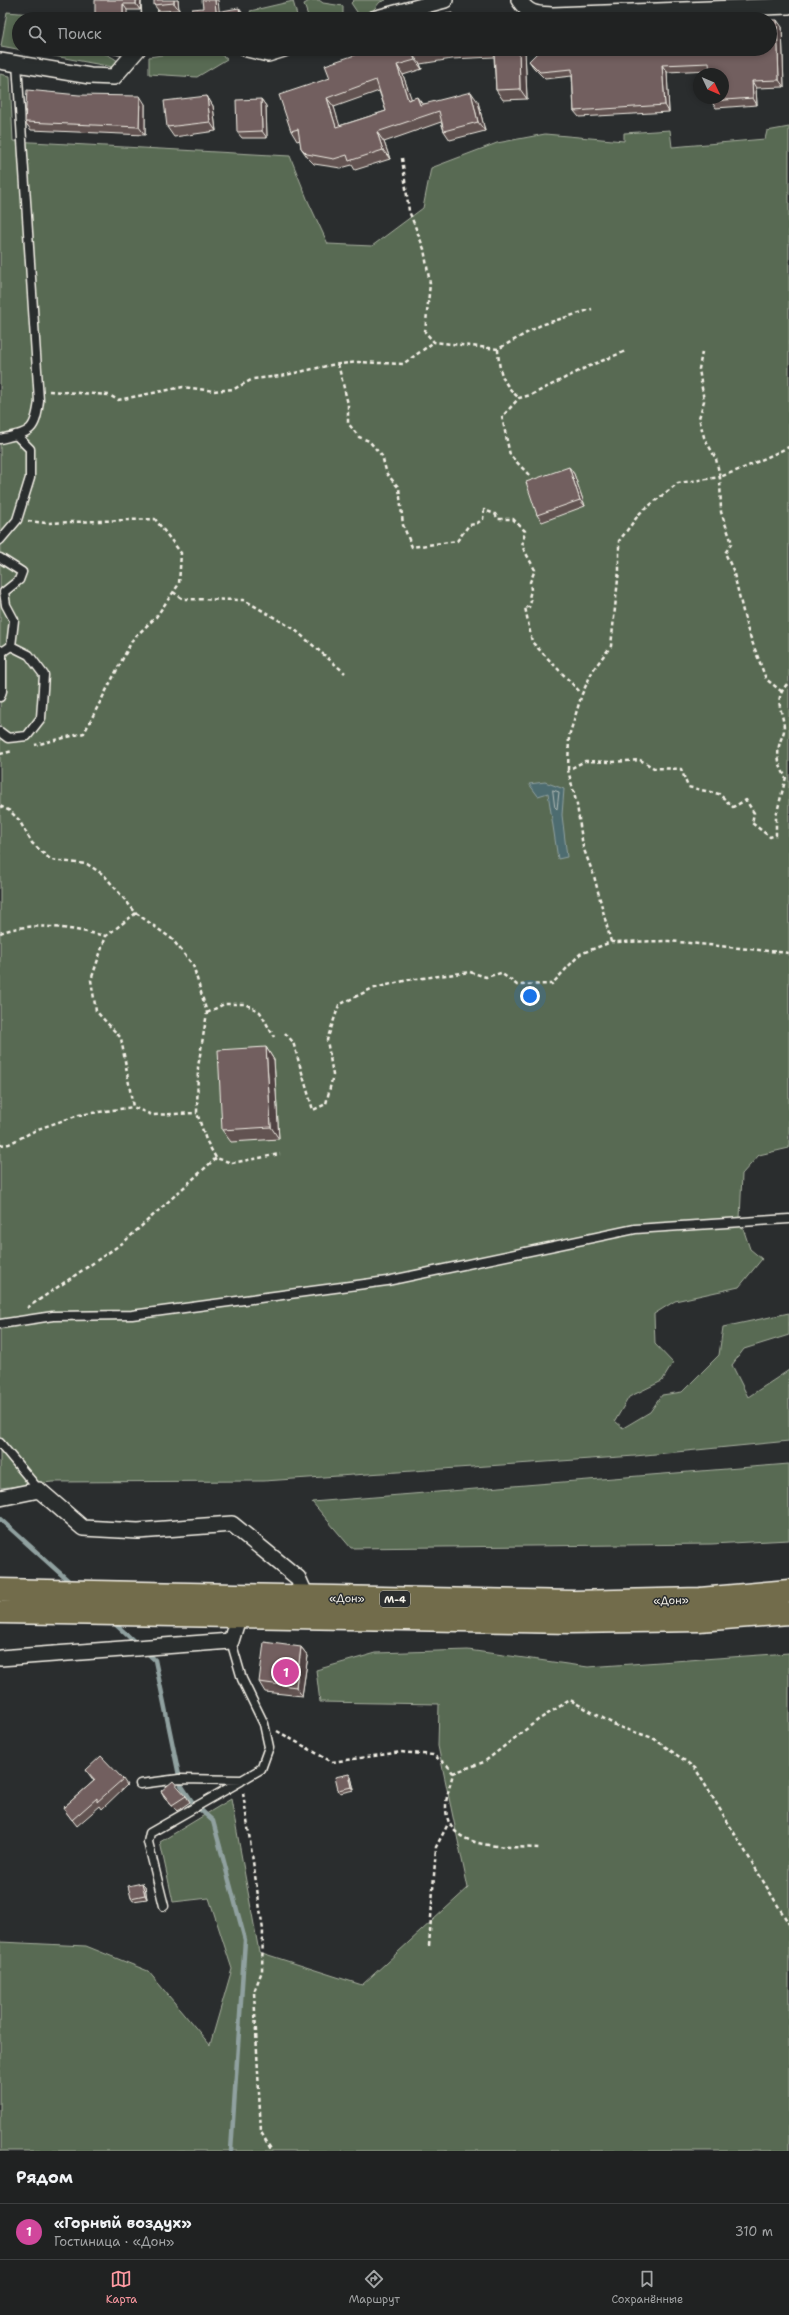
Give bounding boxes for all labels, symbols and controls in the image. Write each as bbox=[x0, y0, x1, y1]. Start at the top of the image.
search box bbox=[12, 12, 777, 56]
icon: search bbox=[26, 23, 48, 45]
text: Поиск bbox=[58, 24, 102, 44]
north arrow bbox=[693, 68, 729, 104]
your location bbox=[520, 986, 540, 1006]
street label: «Дон» bbox=[329, 1591, 365, 1606]
road number: М-4 bbox=[380, 1591, 410, 1607]
street label: «Дон» bbox=[653, 1593, 689, 1608]
pin: 1 bbox=[273, 1657, 299, 1687]
text: Рядом bbox=[16, 2166, 73, 2188]
text: «Горный воздух» bbox=[54, 2213, 192, 2233]
text: 1 bbox=[26, 2223, 32, 2240]
text: 310 m bbox=[735, 2223, 773, 2240]
text: Гостиница · «Дон» bbox=[54, 2233, 174, 2250]
tab: Карта bbox=[106, 2268, 137, 2307]
tab: Маршрут bbox=[349, 2268, 400, 2307]
tab: Сохранённые bbox=[611, 2268, 683, 2307]

